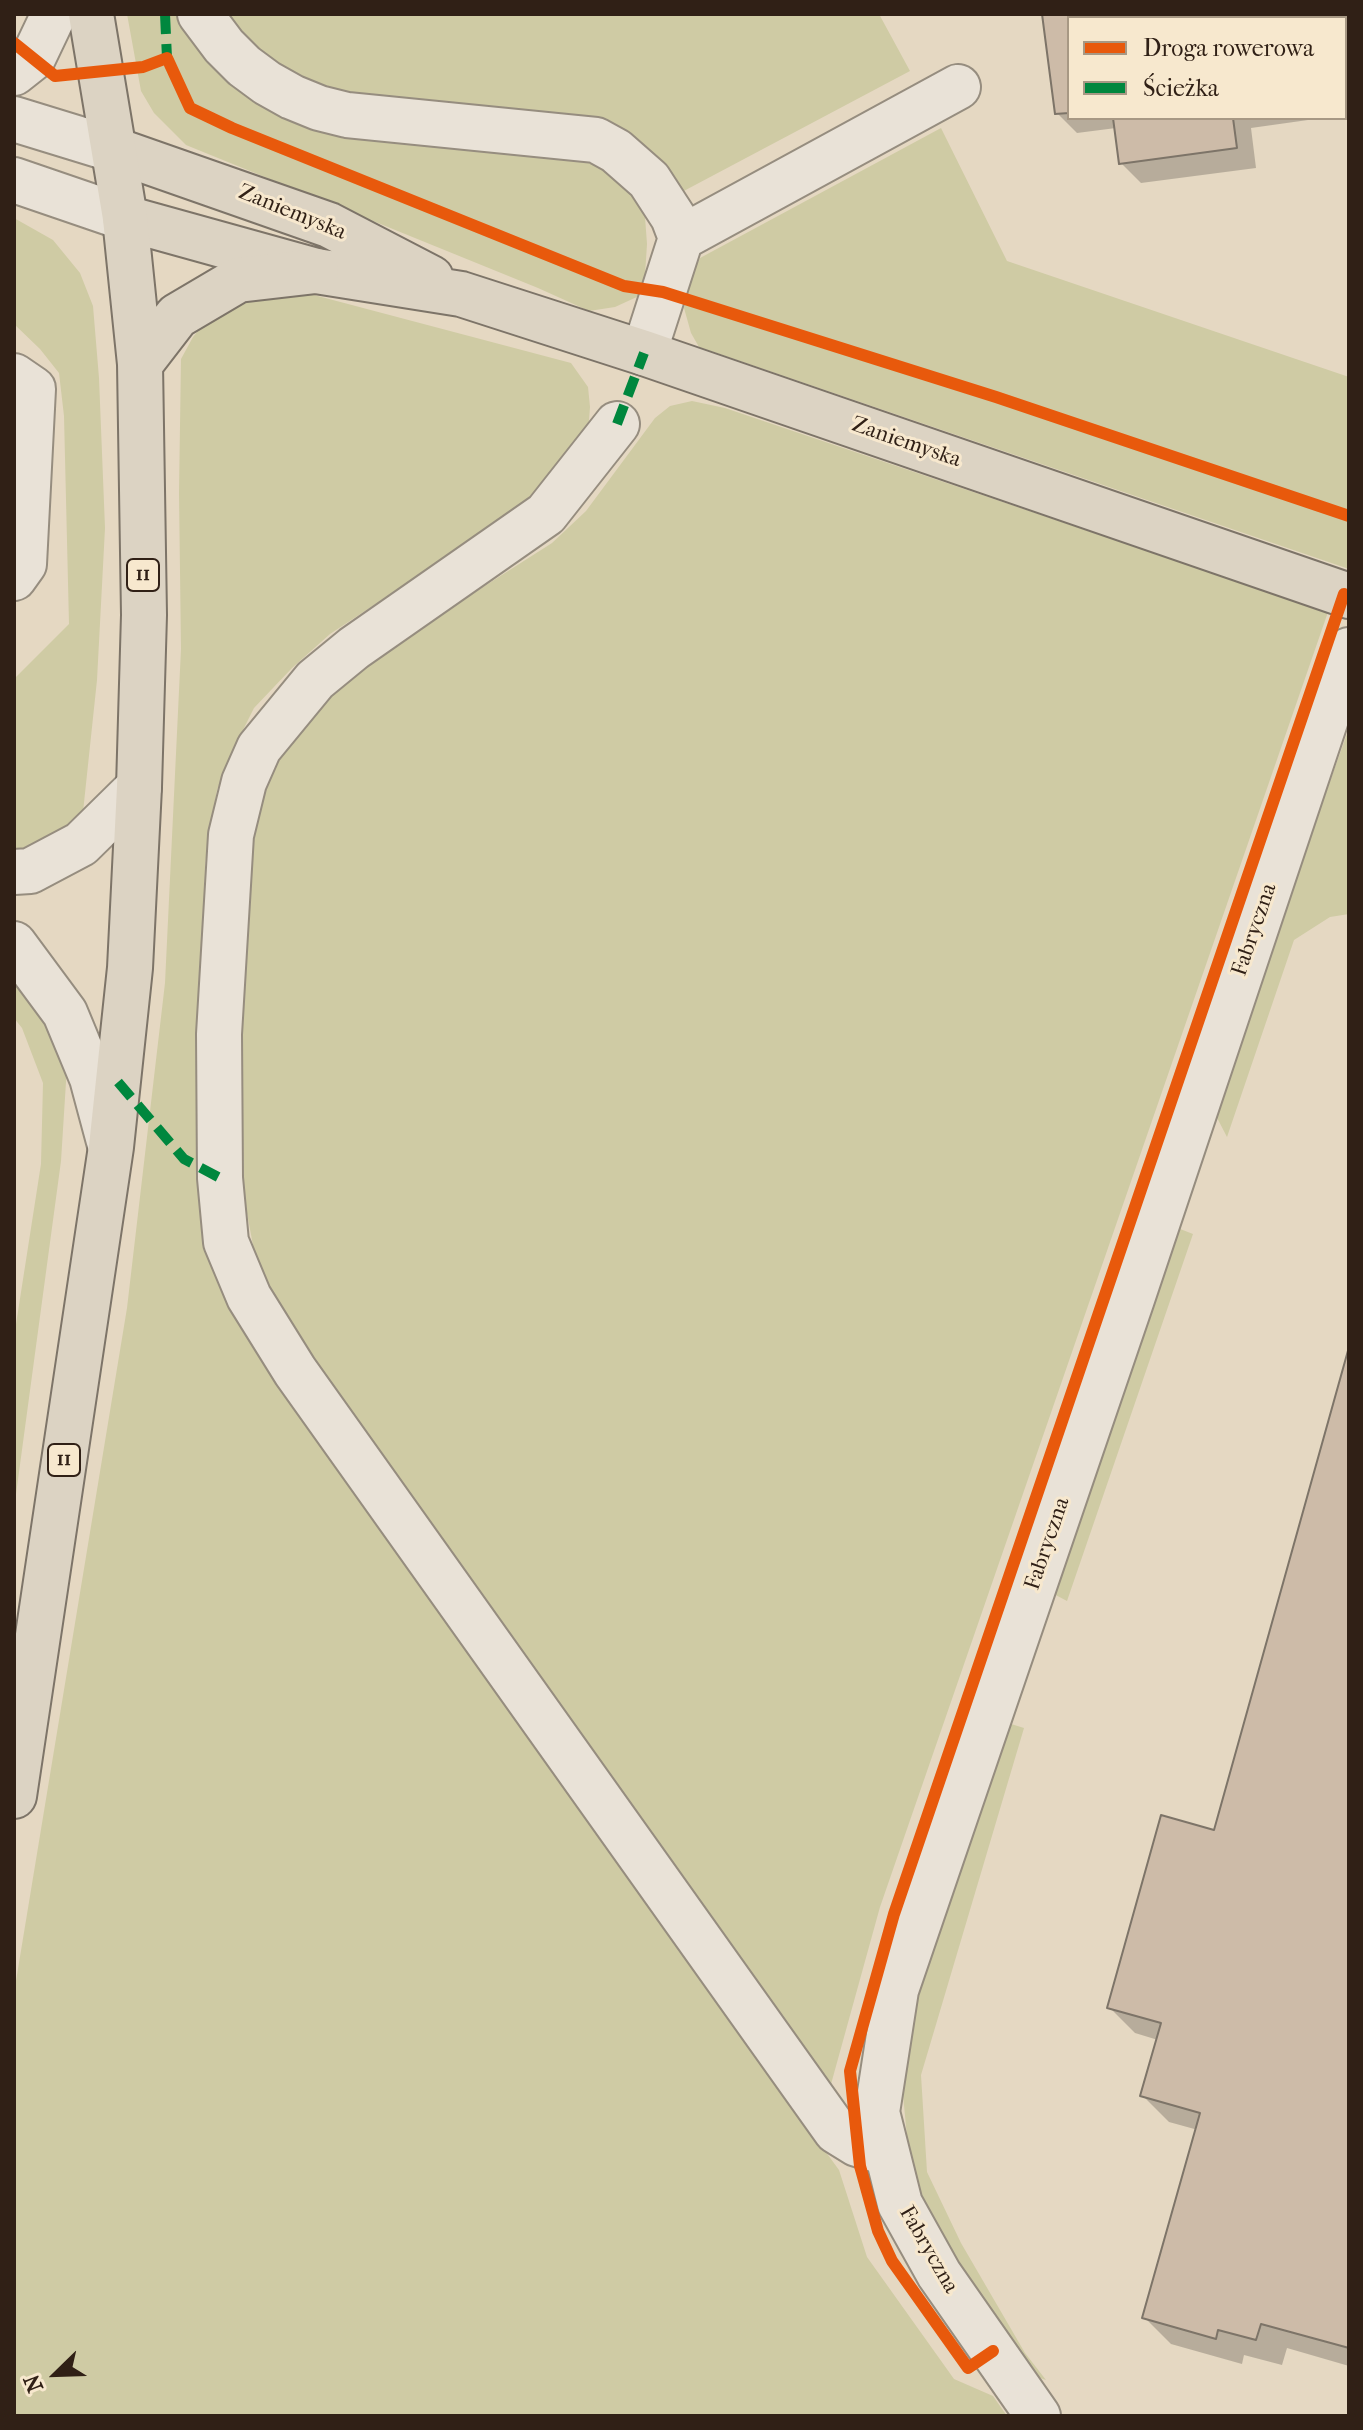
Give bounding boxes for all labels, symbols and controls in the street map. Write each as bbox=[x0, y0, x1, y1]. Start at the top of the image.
legend bbox=[1067, 16, 1347, 120]
text: Droga rowerowa bbox=[1143, 34, 1314, 62]
text: Ścieżka bbox=[1143, 74, 1219, 102]
street label: Zaniemyska bbox=[234, 179, 350, 247]
street label: Zaniemyska bbox=[848, 412, 964, 474]
road number: 11 bbox=[127, 559, 159, 591]
street label: Fabryczna bbox=[1227, 880, 1283, 980]
road number: 11 bbox=[48, 1444, 80, 1476]
street label: Fabryczna bbox=[1020, 1494, 1076, 1594]
street label: Fabryczna bbox=[892, 2202, 964, 2298]
north arrow bbox=[16, 2334, 96, 2414]
text: N bbox=[19, 2371, 49, 2396]

